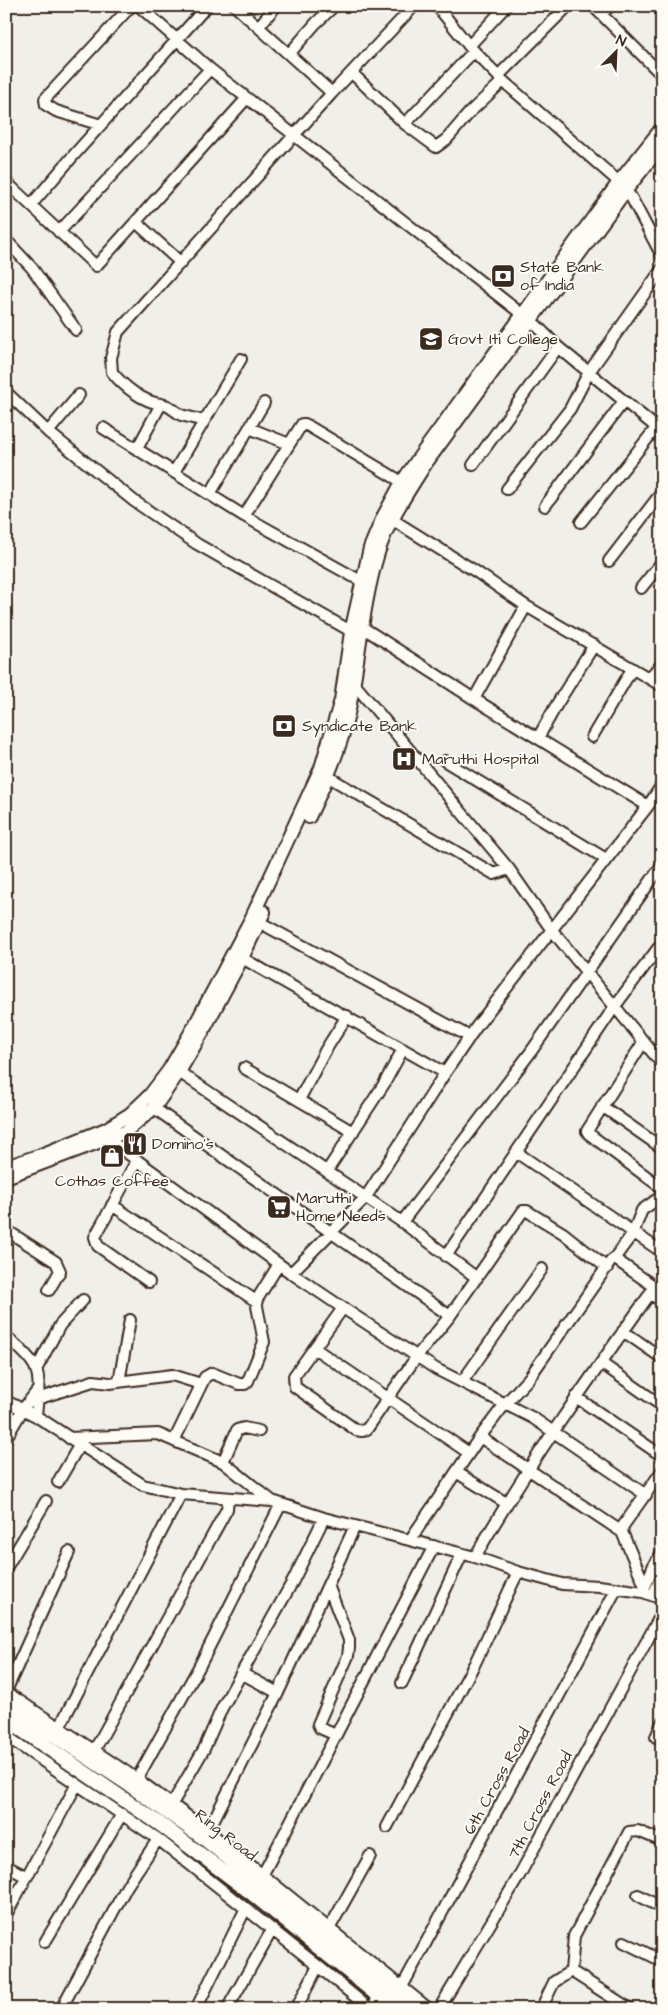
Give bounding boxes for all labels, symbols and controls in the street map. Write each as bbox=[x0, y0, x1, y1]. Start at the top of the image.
north arrow bbox=[590, 28, 640, 78]
text: N bbox=[613, 30, 629, 52]
place label: State Bank of India bbox=[520, 256, 604, 296]
bank icon: State Bank of India bbox=[490, 263, 516, 289]
school or university icon: Govt Iti College bbox=[418, 326, 444, 352]
place label: Govt Iti College bbox=[448, 328, 558, 351]
bank icon: Syndicate Bank bbox=[271, 713, 297, 739]
place label: Syndicate Bank bbox=[302, 715, 417, 738]
hospital icon: Maruthi Hospital bbox=[391, 746, 417, 772]
place label: Maruthi Hospital bbox=[422, 748, 539, 770]
restaurant icon: Domino's bbox=[122, 1131, 148, 1157]
place label: Domino's bbox=[152, 1133, 214, 1155]
shop icon: Cothas Coffee bbox=[99, 1143, 125, 1169]
place label: Cothas Coffee bbox=[55, 1170, 169, 1192]
place label: Maruthi Home Needs bbox=[296, 1187, 386, 1227]
supermarket icon: Maruthi Home Needs bbox=[266, 1194, 292, 1220]
street label: 6th Cross Road bbox=[458, 1724, 536, 1838]
street label: 7th Cross Road bbox=[502, 1747, 578, 1863]
street label: Ring Road bbox=[190, 1804, 262, 1867]

